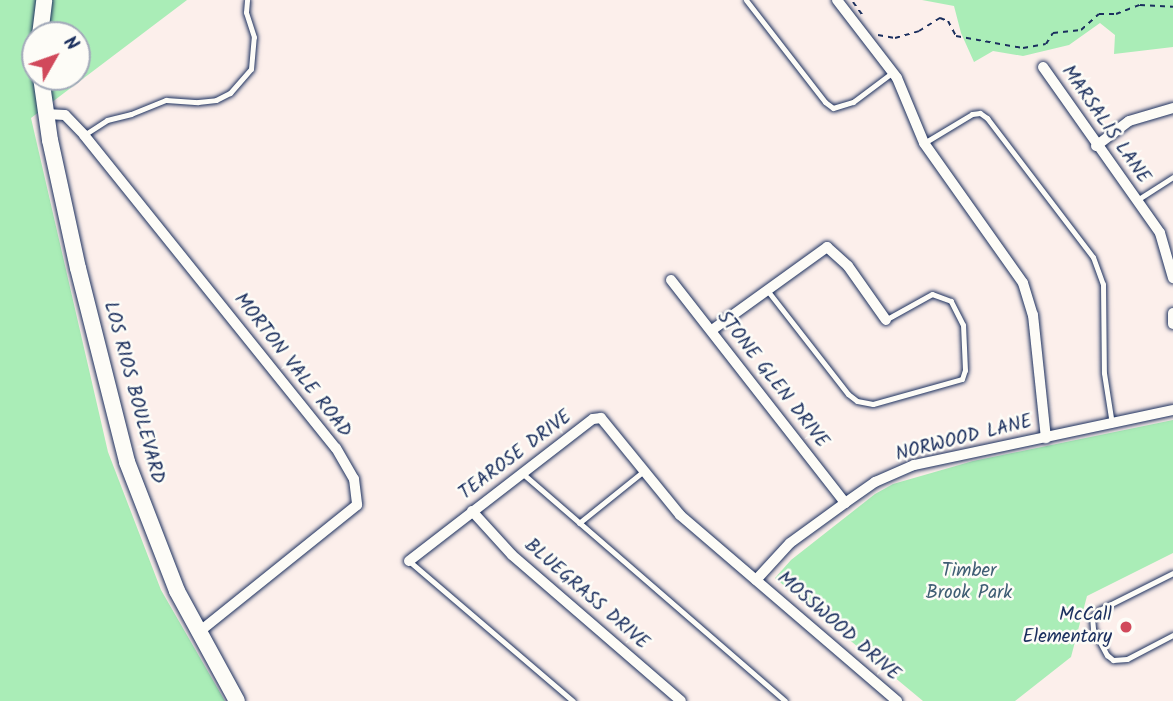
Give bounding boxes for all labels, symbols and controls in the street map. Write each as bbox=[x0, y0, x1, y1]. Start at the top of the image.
north arrow bbox=[21, 21, 91, 91]
text: N bbox=[55, 30, 86, 58]
street label: MARSALIS LANE bbox=[1056, 61, 1154, 189]
street label: MORTON VALE ROAD bbox=[228, 289, 356, 443]
street label: LOS RIOS BOULEVARD bbox=[98, 299, 168, 487]
street label: STONE GLEN DRIVE bbox=[711, 307, 833, 453]
street label: TEAROSE DRIVE bbox=[455, 406, 577, 506]
street label: NORWOOD LANE bbox=[894, 411, 1034, 467]
street label: BLUEGRASS DRIVE bbox=[519, 535, 653, 655]
park label: Timber Brook Park bbox=[926, 561, 1012, 605]
street label: MOSSWOOD DRIVE bbox=[772, 567, 904, 687]
place label: McCall Elementary bbox=[1022, 605, 1112, 649]
marker: McCall Elementary bbox=[1118, 619, 1134, 635]

